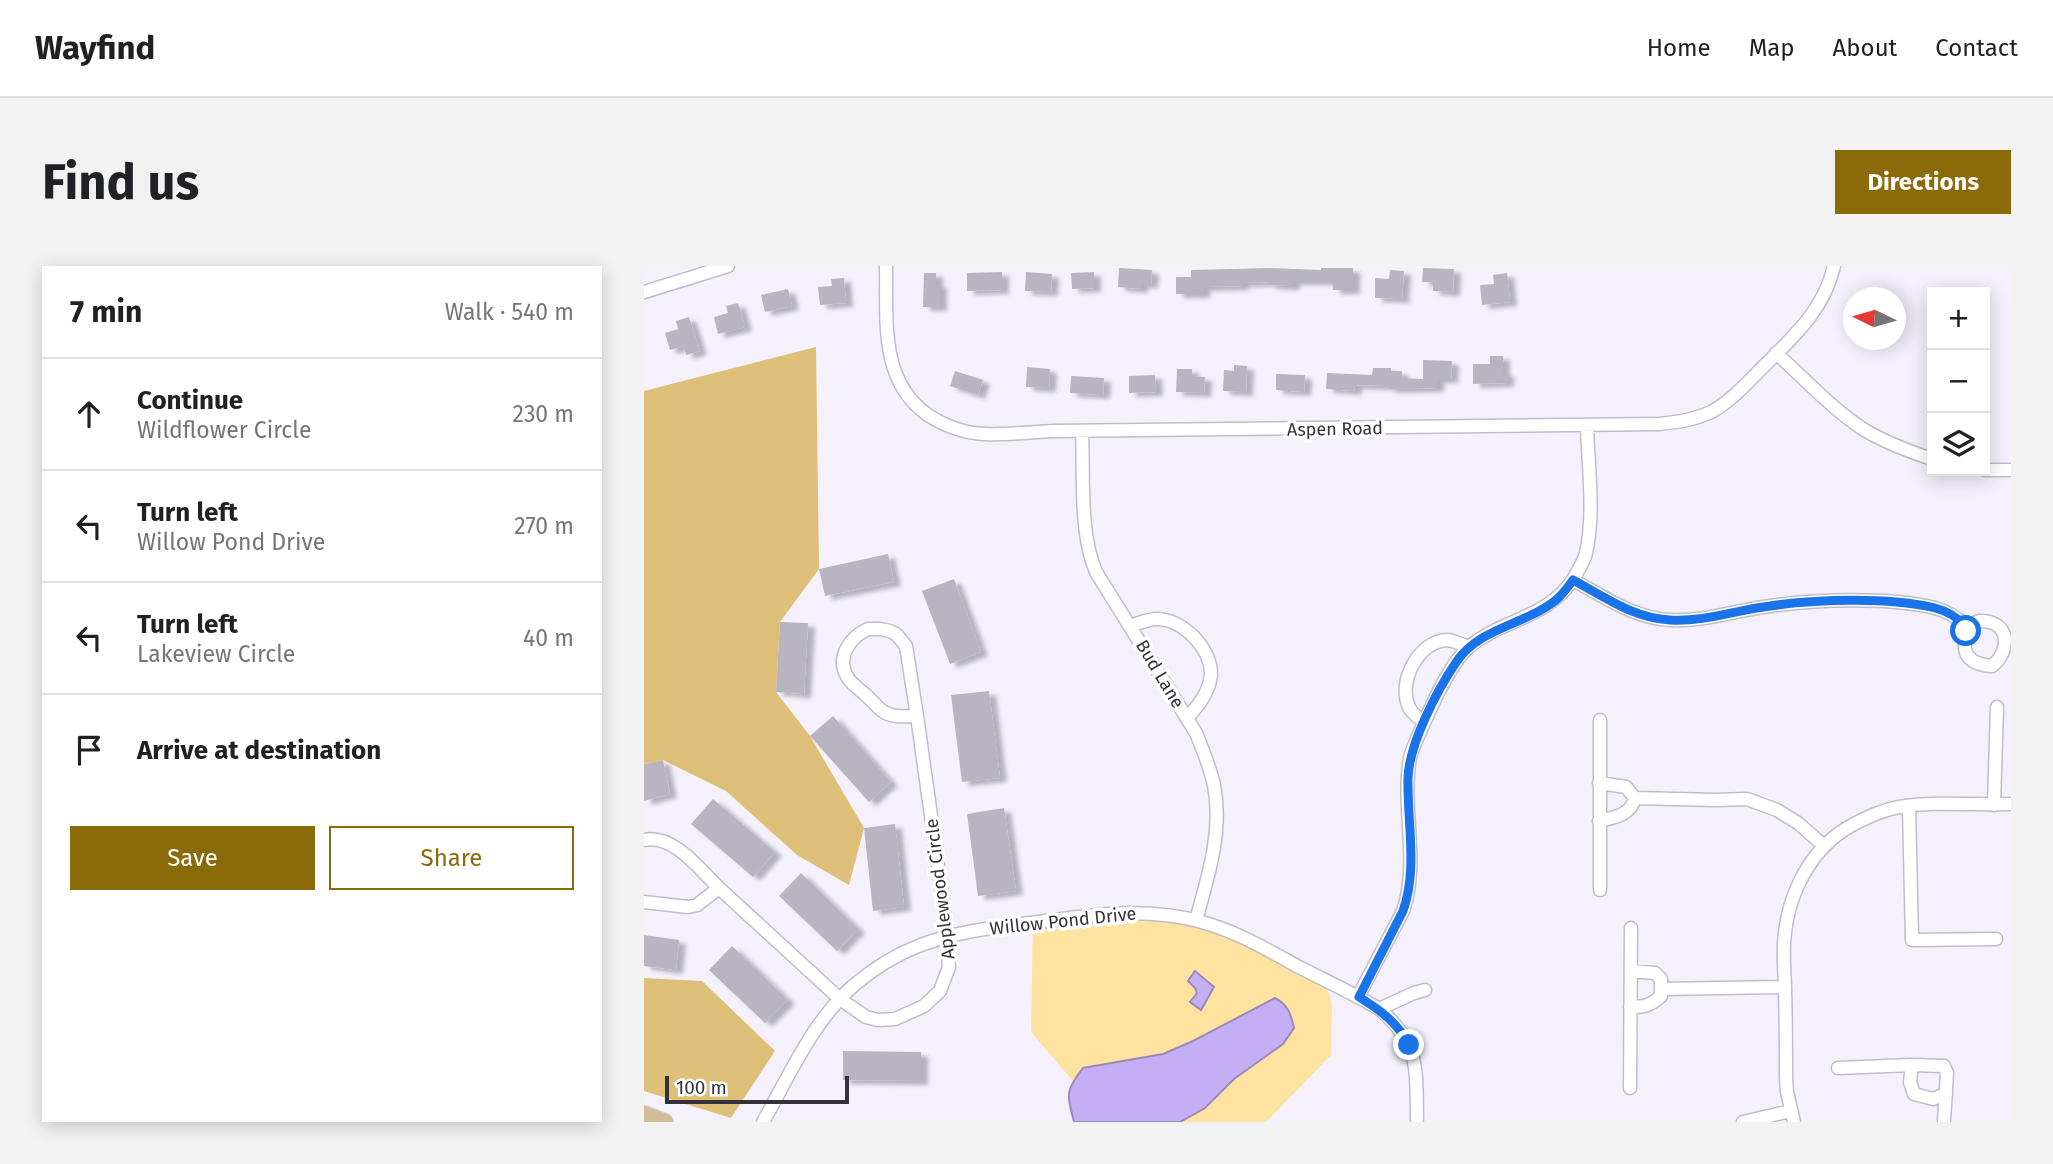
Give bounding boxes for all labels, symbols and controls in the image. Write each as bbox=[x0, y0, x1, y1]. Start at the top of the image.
text: Wayfind bbox=[35, 28, 155, 68]
text: Home bbox=[1647, 34, 1711, 62]
text: Map bbox=[1749, 34, 1795, 62]
text: About bbox=[1833, 34, 1897, 62]
text: Contact bbox=[1935, 34, 2018, 62]
button: Directions bbox=[1835, 150, 2011, 214]
text: Find us bbox=[42, 153, 199, 212]
north arrow bbox=[1843, 287, 1906, 350]
map controls bbox=[1927, 287, 1990, 476]
button: + bbox=[1927, 287, 1990, 350]
text: 7 min bbox=[70, 294, 142, 330]
text: Walk · 540 m bbox=[445, 298, 574, 326]
button: − bbox=[1927, 350, 1990, 413]
text: Continue bbox=[137, 385, 243, 416]
icon: ahead bbox=[70, 395, 108, 433]
text: 230 m bbox=[513, 400, 574, 428]
button: layers bbox=[1927, 413, 1990, 476]
text: Wildflower Circle bbox=[137, 416, 312, 444]
street label: Aspen Road bbox=[1287, 417, 1383, 441]
text: Turn left bbox=[137, 497, 238, 528]
icon: left bbox=[70, 507, 108, 545]
text: 270 m bbox=[514, 512, 574, 540]
text: Willow Pond Drive bbox=[137, 528, 325, 556]
text: Turn left bbox=[137, 609, 238, 640]
route start bbox=[1950, 615, 1981, 646]
icon: left bbox=[70, 619, 108, 657]
text: 40 m bbox=[523, 624, 574, 652]
street label: Bud Lane bbox=[1131, 636, 1189, 712]
text: Lakeview Circle bbox=[137, 640, 295, 668]
icon: arrive bbox=[70, 731, 108, 769]
text: Arrive at destination bbox=[137, 735, 381, 766]
street label: Applewood Circle bbox=[920, 818, 960, 960]
button: Save bbox=[70, 826, 315, 890]
button: Share bbox=[329, 826, 574, 890]
street label: Willow Pond Drive bbox=[989, 902, 1137, 940]
route end bbox=[1393, 1029, 1424, 1060]
scale bar bbox=[665, 1073, 849, 1105]
text: 100 m bbox=[676, 1076, 727, 1099]

